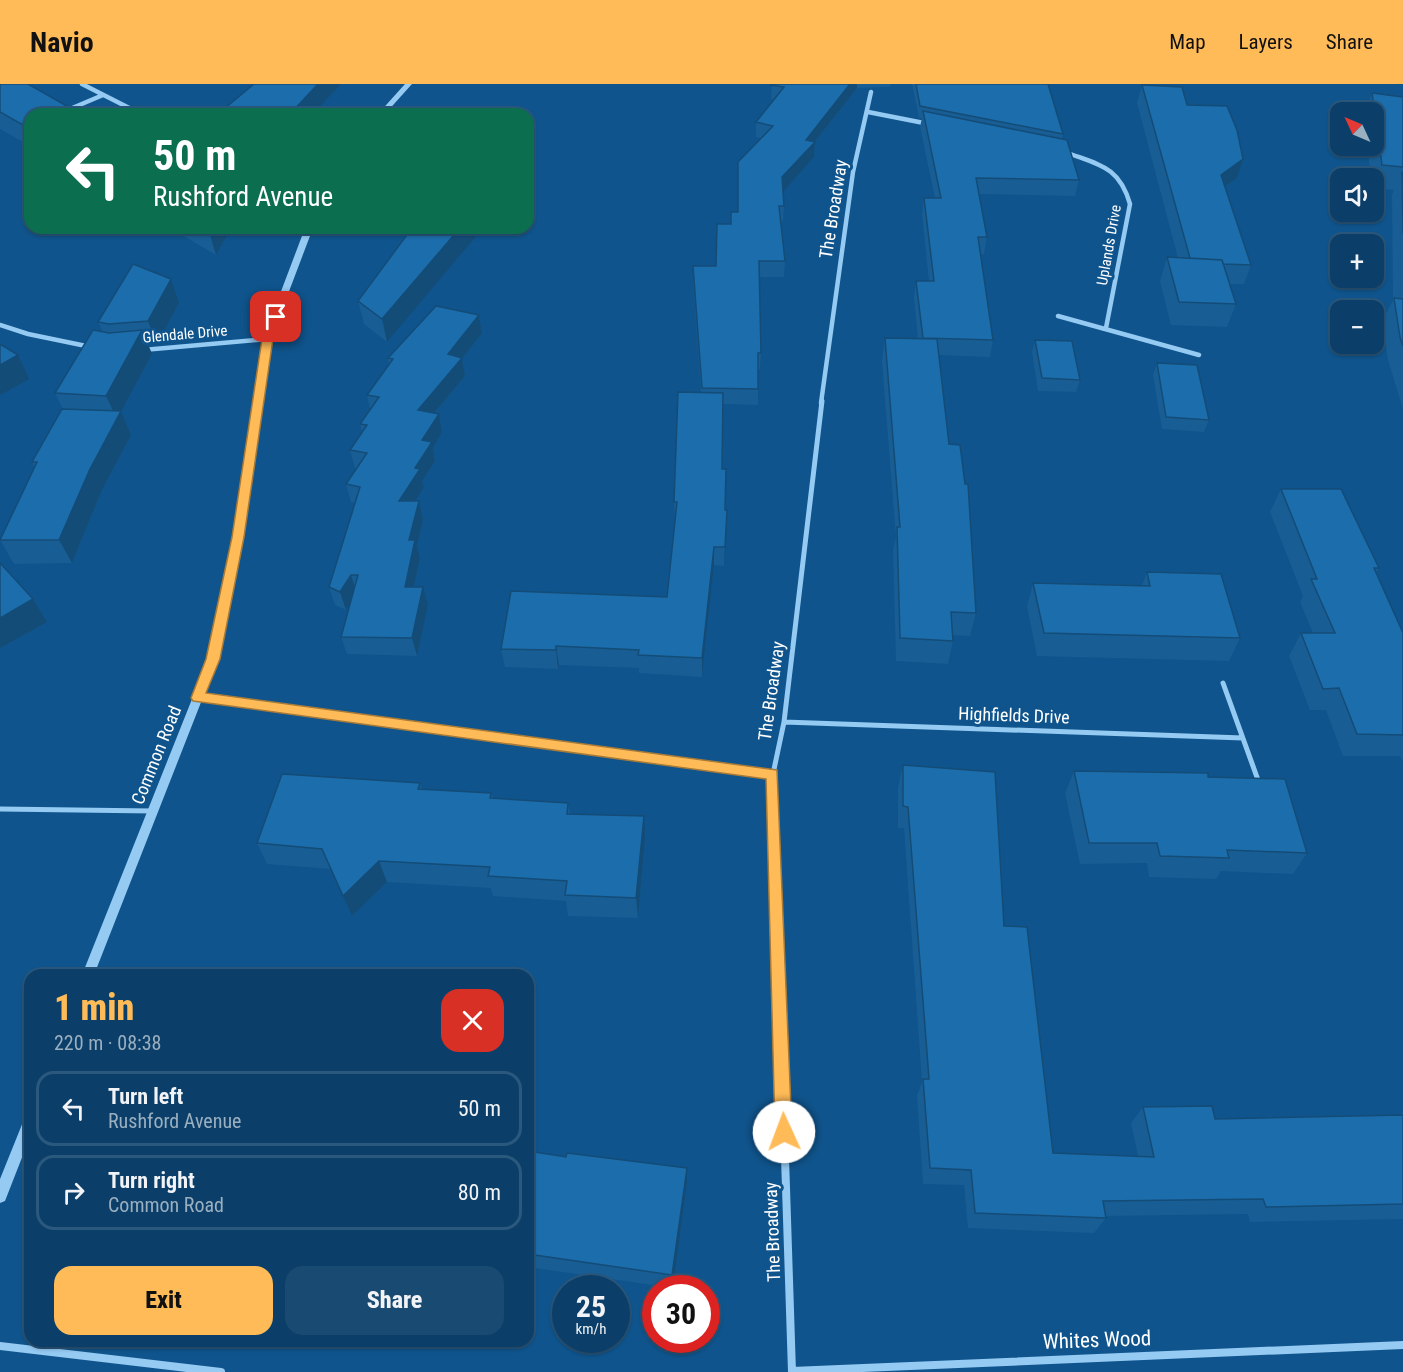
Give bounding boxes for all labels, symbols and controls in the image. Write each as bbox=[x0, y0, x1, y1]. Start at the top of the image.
text: Navio bbox=[30, 26, 94, 59]
text: Map bbox=[1169, 30, 1206, 54]
text: Layers bbox=[1239, 30, 1293, 54]
text: Share bbox=[1326, 30, 1373, 54]
north arrow bbox=[1330, 102, 1384, 156]
map controls bbox=[1330, 102, 1384, 354]
text: 50 m bbox=[153, 131, 236, 180]
icon: left bbox=[54, 132, 132, 210]
street label: The Broadway bbox=[815, 157, 851, 260]
button: sound bbox=[1330, 168, 1384, 222]
text: Rushford Avenue bbox=[153, 181, 333, 213]
street label: Uplands Drive bbox=[1093, 203, 1125, 287]
button: + bbox=[1330, 234, 1384, 288]
pin bbox=[250, 291, 301, 342]
icon: arrive bbox=[259, 300, 292, 333]
button: − bbox=[1330, 300, 1384, 354]
street label: Glendale Drive bbox=[142, 321, 228, 347]
street label: The Broadway bbox=[754, 640, 788, 742]
street label: Common Road bbox=[127, 703, 185, 807]
street label: Highfields Drive bbox=[958, 703, 1070, 727]
text: 1 min bbox=[54, 987, 134, 1029]
button: close bbox=[441, 989, 504, 1052]
text: 220 m · 08:38 bbox=[54, 1031, 161, 1055]
text: Turn left bbox=[108, 1084, 183, 1109]
icon: left bbox=[57, 1092, 90, 1125]
text: 50 m bbox=[458, 1096, 501, 1121]
position arrow bbox=[752, 1100, 816, 1164]
text: Rushford Avenue bbox=[108, 1109, 241, 1133]
text: Turn right bbox=[108, 1168, 195, 1193]
icon: right bbox=[57, 1176, 90, 1209]
text: 80 m bbox=[458, 1180, 501, 1205]
street label: The Broadway bbox=[760, 1181, 784, 1282]
text: Common Road bbox=[108, 1193, 224, 1217]
button: Exit bbox=[54, 1266, 273, 1335]
button: Share bbox=[285, 1266, 504, 1335]
speed limit sign: 30 bbox=[642, 1275, 720, 1353]
text: 25 bbox=[576, 1289, 606, 1324]
text: km/h bbox=[576, 1320, 606, 1338]
street label: Whites Wood bbox=[1042, 1326, 1152, 1354]

